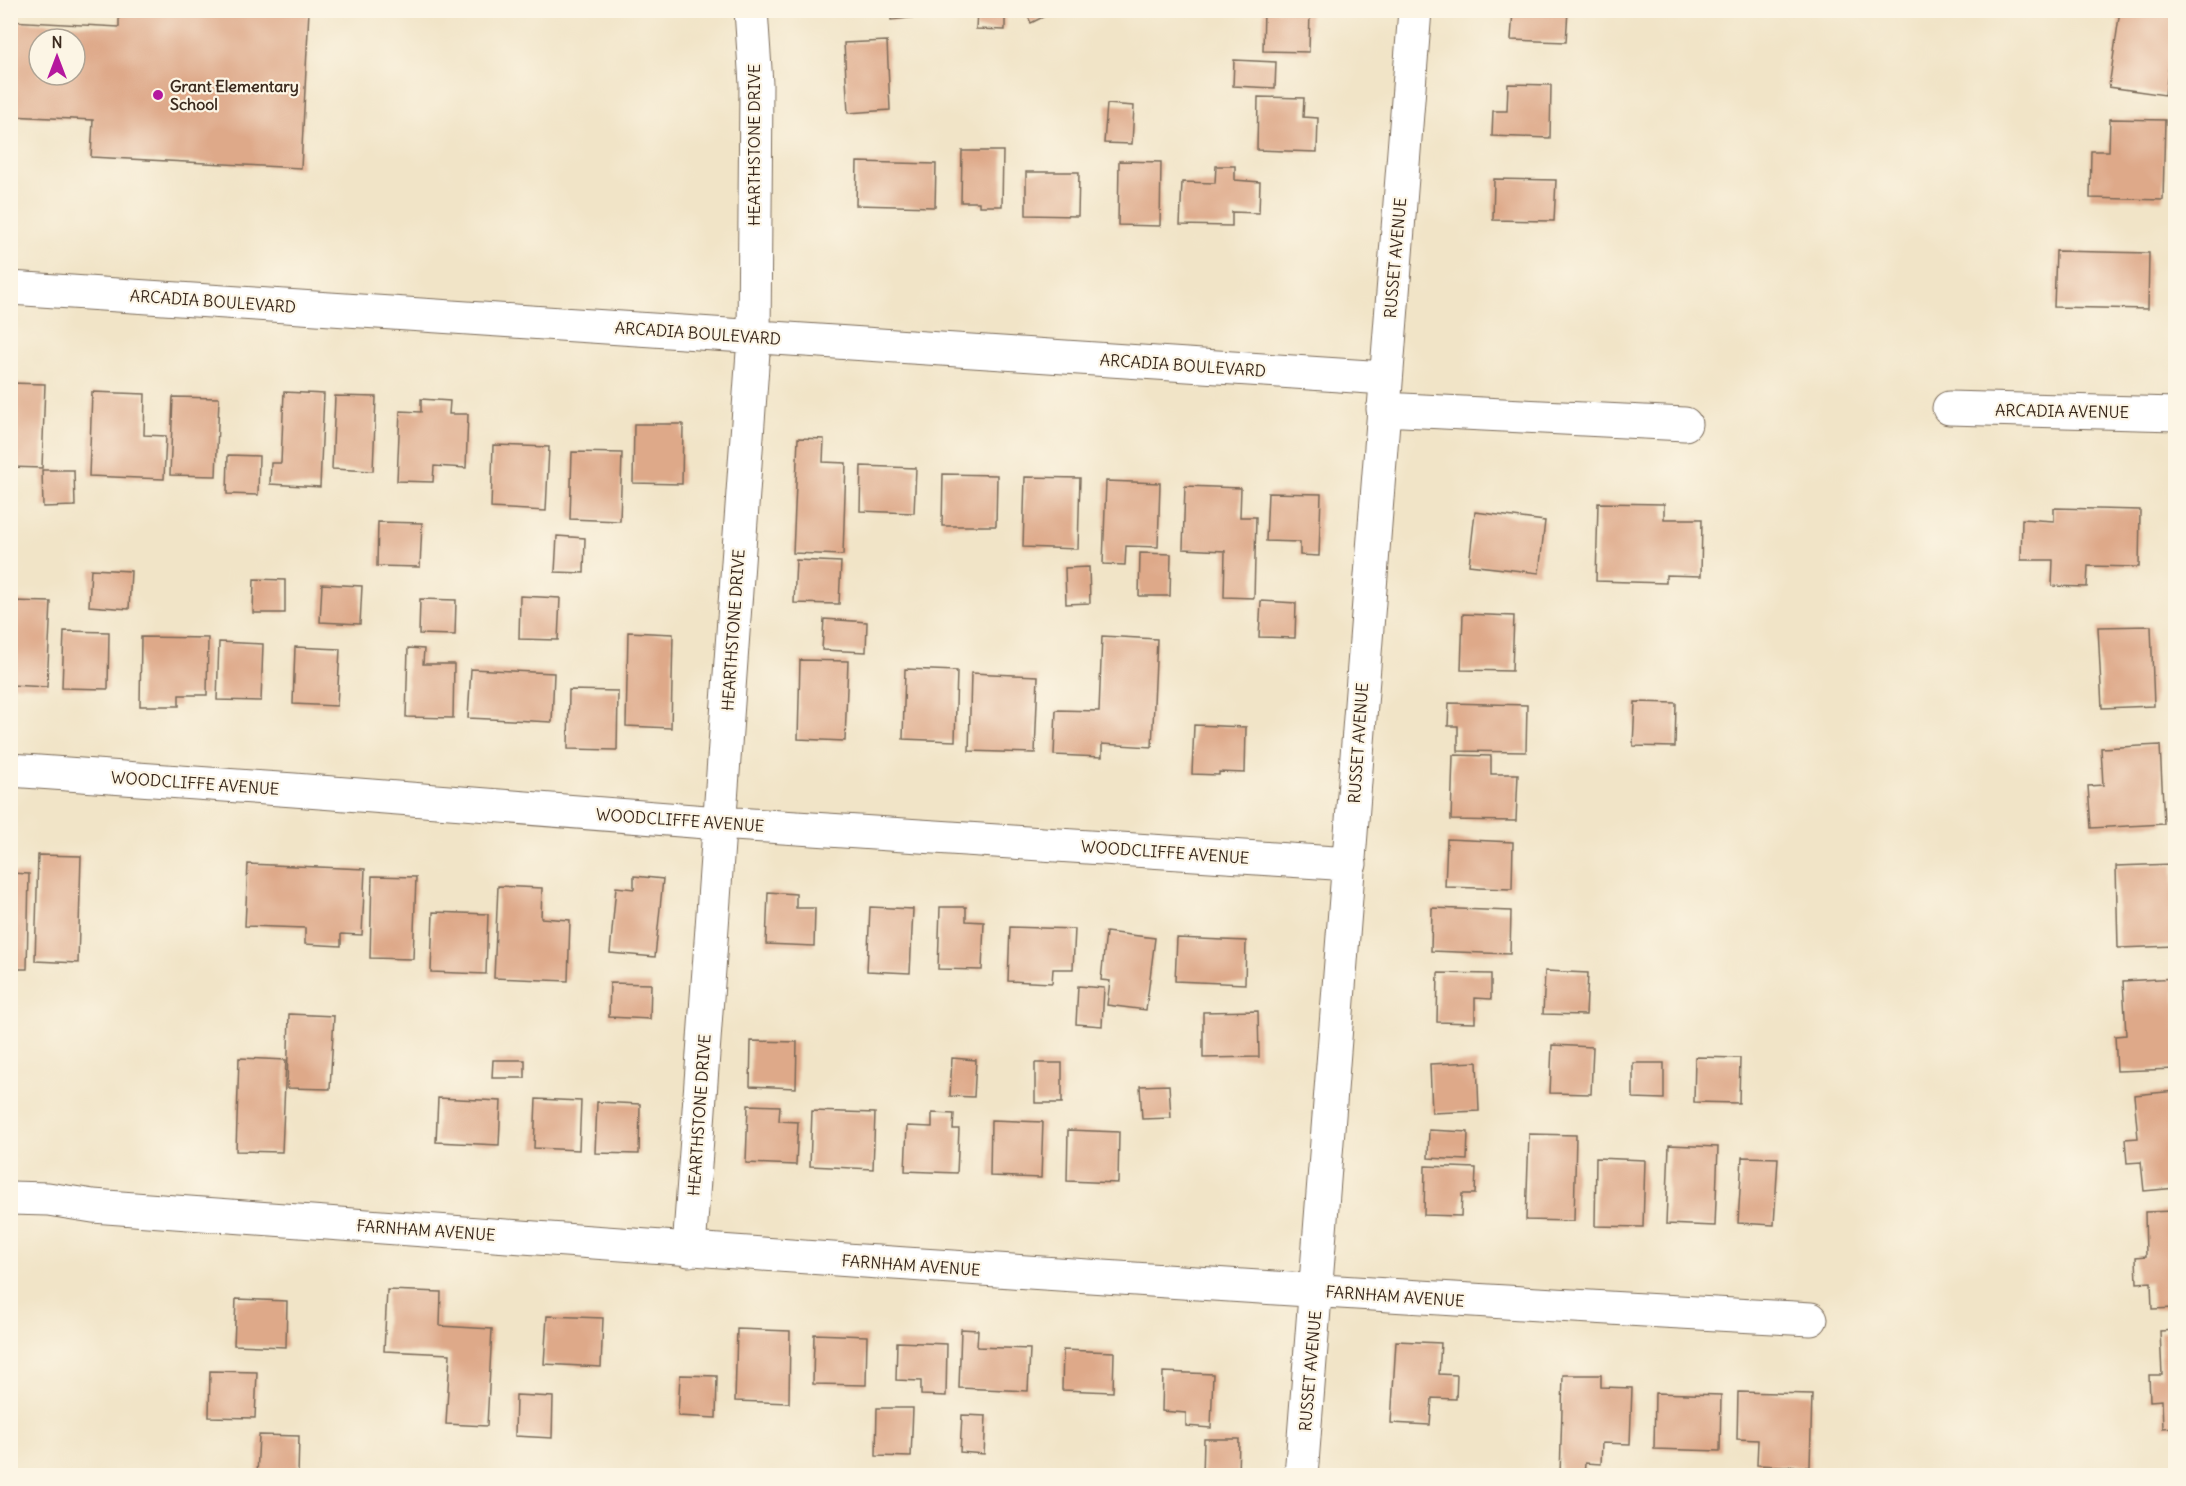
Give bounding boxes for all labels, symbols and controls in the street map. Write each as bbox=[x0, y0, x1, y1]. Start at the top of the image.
north arrow bbox=[27, 27, 87, 87]
text: N bbox=[51, 32, 63, 52]
street label: HEARTHSTONE DRIVE bbox=[744, 64, 764, 226]
place label: Grant Elementary School bbox=[170, 76, 299, 114]
marker: Grant Elementary School bbox=[151, 88, 165, 102]
street label: RUSSET AVENUE bbox=[1380, 197, 1410, 319]
street label: ARCADIA BOULEVARD bbox=[129, 285, 297, 317]
street label: ARCADIA BOULEVARD bbox=[614, 317, 782, 349]
street label: ARCADIA BOULEVARD bbox=[1099, 349, 1267, 381]
street label: ARCADIA AVENUE bbox=[1995, 400, 2129, 422]
street label: HEARTHSTONE DRIVE bbox=[717, 548, 749, 712]
street label: RUSSET AVENUE bbox=[1344, 682, 1372, 804]
street label: WOODCLIFFE AVENUE bbox=[110, 767, 280, 799]
street label: WOODCLIFFE AVENUE bbox=[595, 804, 765, 836]
street label: WOODCLIFFE AVENUE bbox=[1080, 836, 1250, 868]
street label: HEARTHSTONE DRIVE bbox=[683, 1033, 715, 1197]
street label: FARNHAM AVENUE bbox=[356, 1215, 496, 1245]
street label: FARNHAM AVENUE bbox=[841, 1250, 981, 1280]
street label: FARNHAM AVENUE bbox=[1325, 1281, 1465, 1311]
street label: RUSSET AVENUE bbox=[1295, 1310, 1325, 1432]

